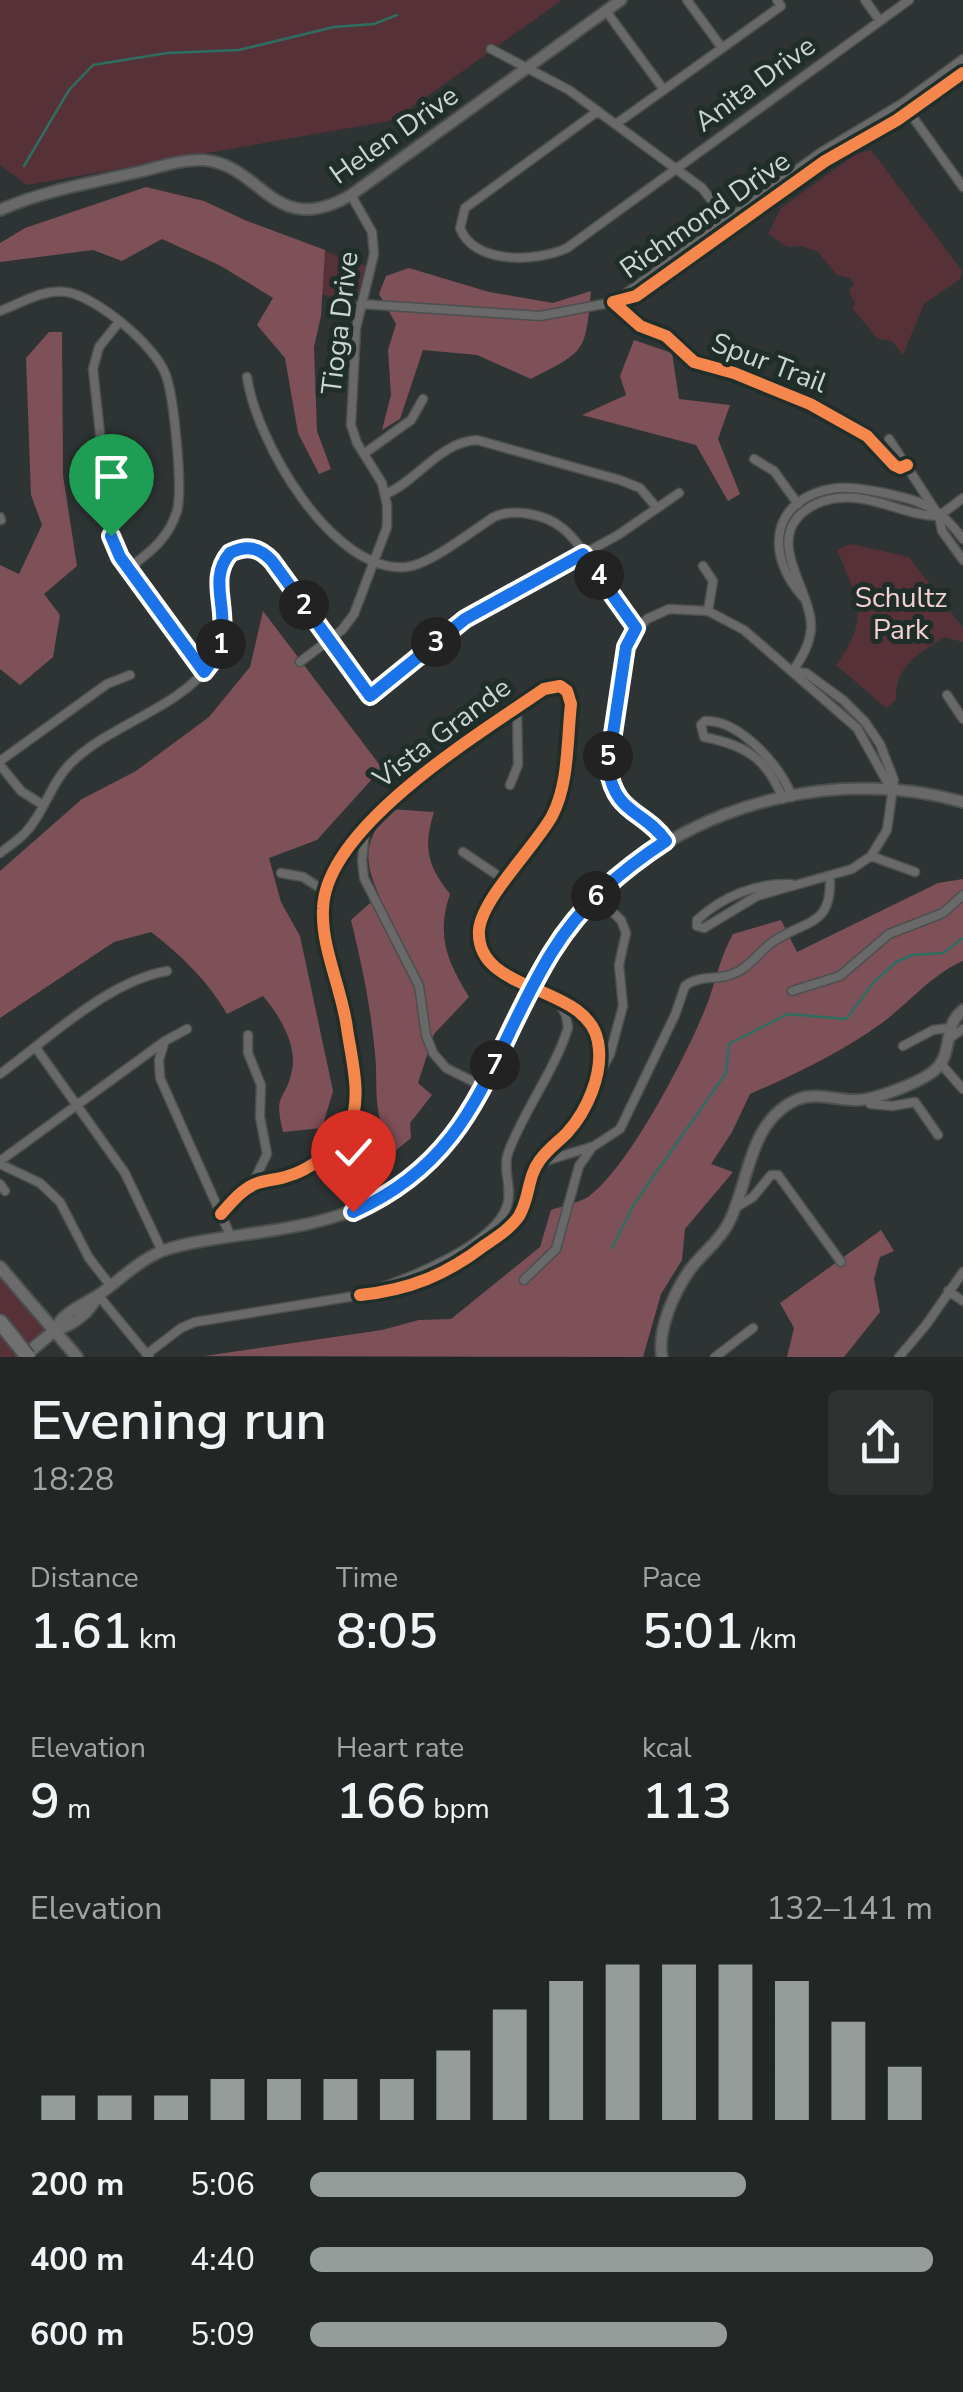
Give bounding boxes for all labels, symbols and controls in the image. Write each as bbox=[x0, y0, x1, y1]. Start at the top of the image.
street label: Anita Drive bbox=[687, 27, 823, 141]
street label: Helen Drive bbox=[322, 77, 466, 193]
street label: Richmond Drive bbox=[612, 142, 798, 288]
street label: Tioga Drive bbox=[312, 249, 368, 397]
street label: Spur Trail bbox=[706, 324, 833, 403]
pin bbox=[69, 434, 154, 537]
icon: arrive bbox=[84, 449, 139, 504]
pin: 4 bbox=[574, 550, 624, 600]
text: 4 bbox=[591, 556, 607, 594]
park label: Schultz Park bbox=[855, 579, 947, 649]
pin: 2 bbox=[279, 580, 329, 630]
text: 2 bbox=[296, 586, 312, 624]
pin: 3 bbox=[411, 617, 461, 667]
pin: 1 bbox=[196, 619, 246, 669]
text: 3 bbox=[428, 623, 444, 661]
text: 1 bbox=[213, 625, 229, 663]
street label: Vista Grande bbox=[365, 669, 519, 798]
pin: 5 bbox=[583, 731, 633, 781]
text: 5 bbox=[600, 737, 616, 775]
pin: 6 bbox=[571, 871, 621, 921]
text: 6 bbox=[588, 877, 604, 915]
pin: 7 bbox=[470, 1040, 520, 1090]
text: 7 bbox=[487, 1046, 503, 1084]
pin bbox=[311, 1110, 396, 1213]
icon: check bbox=[326, 1125, 381, 1180]
text: Evening run bbox=[30, 1383, 327, 1458]
button: share bbox=[828, 1390, 933, 1495]
text: 18:28 bbox=[30, 1458, 114, 1501]
text: Distance bbox=[30, 1559, 139, 1597]
text: Time bbox=[336, 1559, 398, 1597]
text: Pace bbox=[642, 1559, 701, 1597]
text: 1.61 bbox=[30, 1597, 132, 1666]
text: 8:05 bbox=[336, 1597, 438, 1666]
text: 5:01 bbox=[642, 1597, 744, 1666]
text: km bbox=[132, 1620, 177, 1658]
text: /km bbox=[744, 1620, 797, 1658]
text: Elevation bbox=[30, 1729, 146, 1767]
text: Heart rate bbox=[336, 1729, 464, 1767]
text: kcal bbox=[642, 1729, 692, 1767]
text: 9 bbox=[30, 1767, 60, 1836]
text: 166 bbox=[336, 1767, 426, 1836]
text: 113 bbox=[642, 1767, 732, 1836]
text: m bbox=[60, 1790, 91, 1828]
text: bpm bbox=[426, 1790, 490, 1828]
text: Elevation bbox=[30, 1887, 163, 1930]
text: 132–141 m bbox=[766, 1887, 933, 1930]
text: 200 m bbox=[30, 2163, 124, 2206]
text: 5:06 bbox=[190, 2163, 255, 2206]
text: 400 m bbox=[30, 2238, 124, 2281]
text: 4:40 bbox=[190, 2238, 255, 2281]
text: 600 m bbox=[30, 2313, 124, 2356]
text: 5:09 bbox=[190, 2313, 255, 2356]

